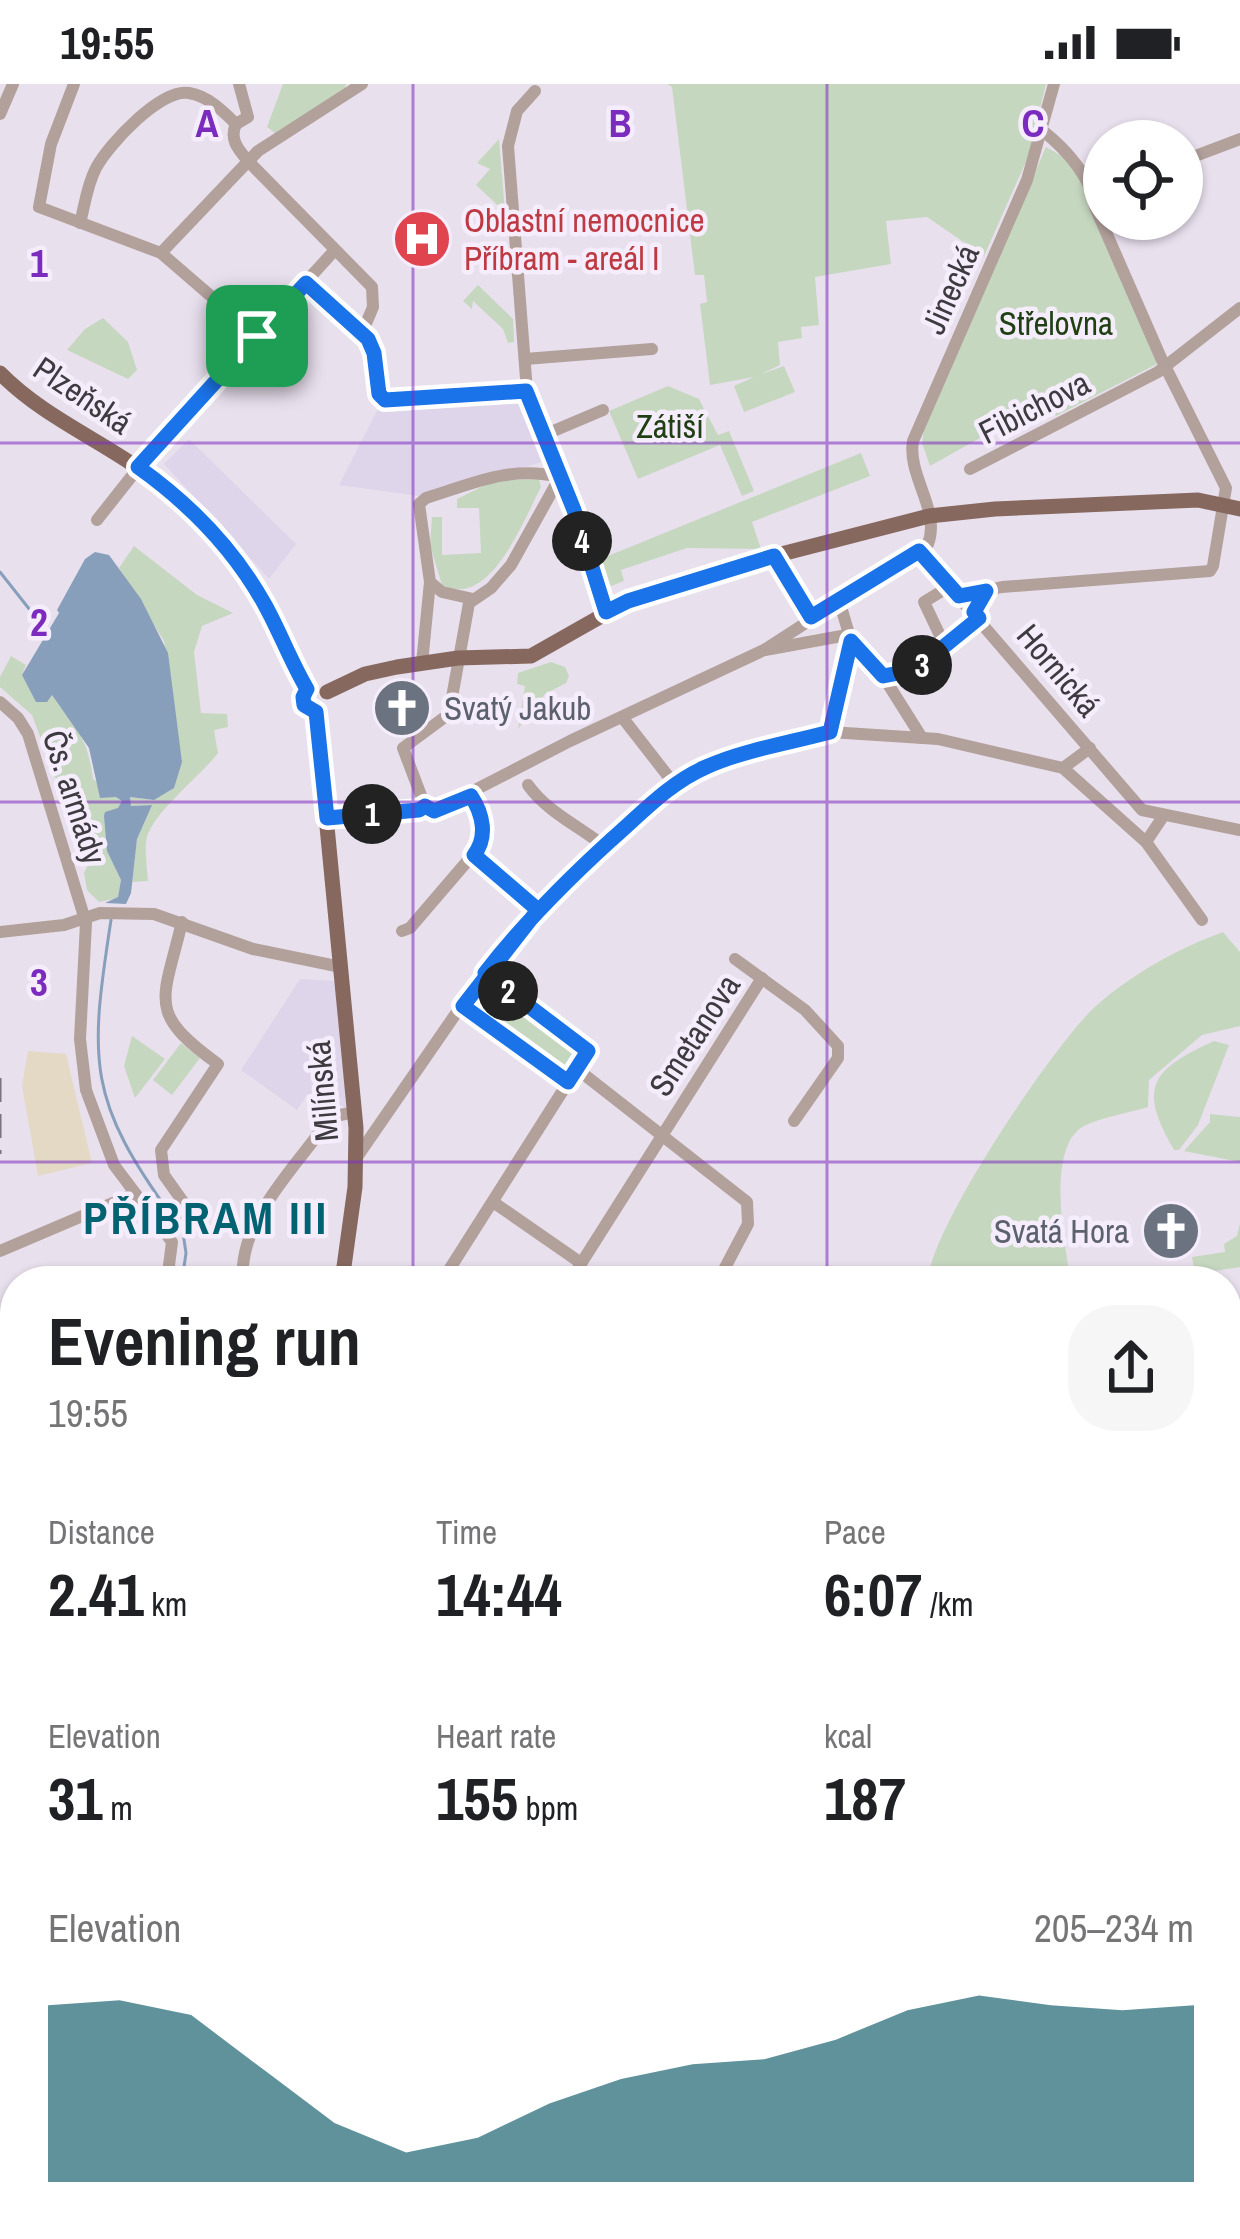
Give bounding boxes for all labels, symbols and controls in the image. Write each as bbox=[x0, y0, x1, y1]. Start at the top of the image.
text: 19:55 bbox=[60, 12, 154, 73]
text: A bbox=[195, 97, 219, 149]
text: B bbox=[608, 97, 632, 149]
text: C bbox=[1021, 97, 1045, 149]
map controls bbox=[1083, 120, 1203, 240]
button: locate bbox=[1083, 120, 1203, 240]
place label: Oblastní nemocnice Příbram - areál I bbox=[464, 198, 705, 280]
hospital icon: Oblastní nemocnice Příbram - areál I bbox=[391, 208, 453, 270]
text: 1 bbox=[30, 237, 48, 289]
street label: Jinecká bbox=[911, 237, 989, 341]
pin bbox=[206, 285, 308, 387]
park label: Střelovna bbox=[999, 301, 1113, 345]
icon: arrive bbox=[224, 303, 290, 369]
street label: Plzeňská bbox=[25, 346, 141, 444]
street label: Fibichova bbox=[971, 360, 1097, 454]
park label: Zátiší bbox=[636, 404, 704, 448]
pin: 4 bbox=[552, 511, 612, 571]
text: 4 bbox=[574, 519, 590, 563]
text: 2 bbox=[30, 596, 48, 648]
street label: Hornická bbox=[1007, 614, 1111, 726]
pin: 3 bbox=[892, 635, 952, 695]
text: 3 bbox=[914, 643, 930, 687]
church icon: Svatý Jakub bbox=[371, 677, 433, 739]
place label: Svatý Jakub bbox=[444, 686, 591, 730]
street label: Čs. armády bbox=[33, 724, 117, 870]
pin: 1 bbox=[342, 784, 402, 844]
text: 1 bbox=[364, 792, 380, 836]
text: 3 bbox=[30, 956, 48, 1008]
pin: 2 bbox=[478, 961, 538, 1021]
street label: Smetanova bbox=[638, 966, 750, 1104]
text: 2 bbox=[500, 969, 516, 1013]
street label: Milínská bbox=[296, 1039, 348, 1143]
district label: PŘÍBRAM III bbox=[83, 1187, 329, 1248]
church icon: Svatá Hora bbox=[1140, 1200, 1202, 1262]
place label: Svatá Hora bbox=[994, 1209, 1129, 1253]
text: Evening run bbox=[48, 1297, 361, 1386]
button: share bbox=[1068, 1305, 1194, 1431]
text: 19:55 bbox=[48, 1387, 128, 1439]
text: Distance bbox=[48, 1510, 155, 1554]
text: Time bbox=[436, 1510, 497, 1554]
text: Pace bbox=[824, 1510, 886, 1554]
text: 2.41 bbox=[48, 1554, 144, 1635]
text: 14:44 bbox=[436, 1554, 562, 1635]
text: 6:07 bbox=[824, 1554, 922, 1635]
text: km bbox=[144, 1582, 187, 1626]
text: /km bbox=[922, 1582, 974, 1626]
text: Elevation bbox=[48, 1714, 161, 1758]
text: Heart rate bbox=[436, 1714, 556, 1758]
text: kcal bbox=[824, 1714, 872, 1758]
text: 31 bbox=[48, 1758, 103, 1839]
text: 155 bbox=[436, 1758, 518, 1839]
text: 187 bbox=[824, 1758, 906, 1839]
text: m bbox=[103, 1786, 133, 1830]
text: bpm bbox=[518, 1786, 578, 1830]
text: Elevation bbox=[48, 1902, 181, 1954]
text: 205–234 m bbox=[1034, 1902, 1194, 1954]

